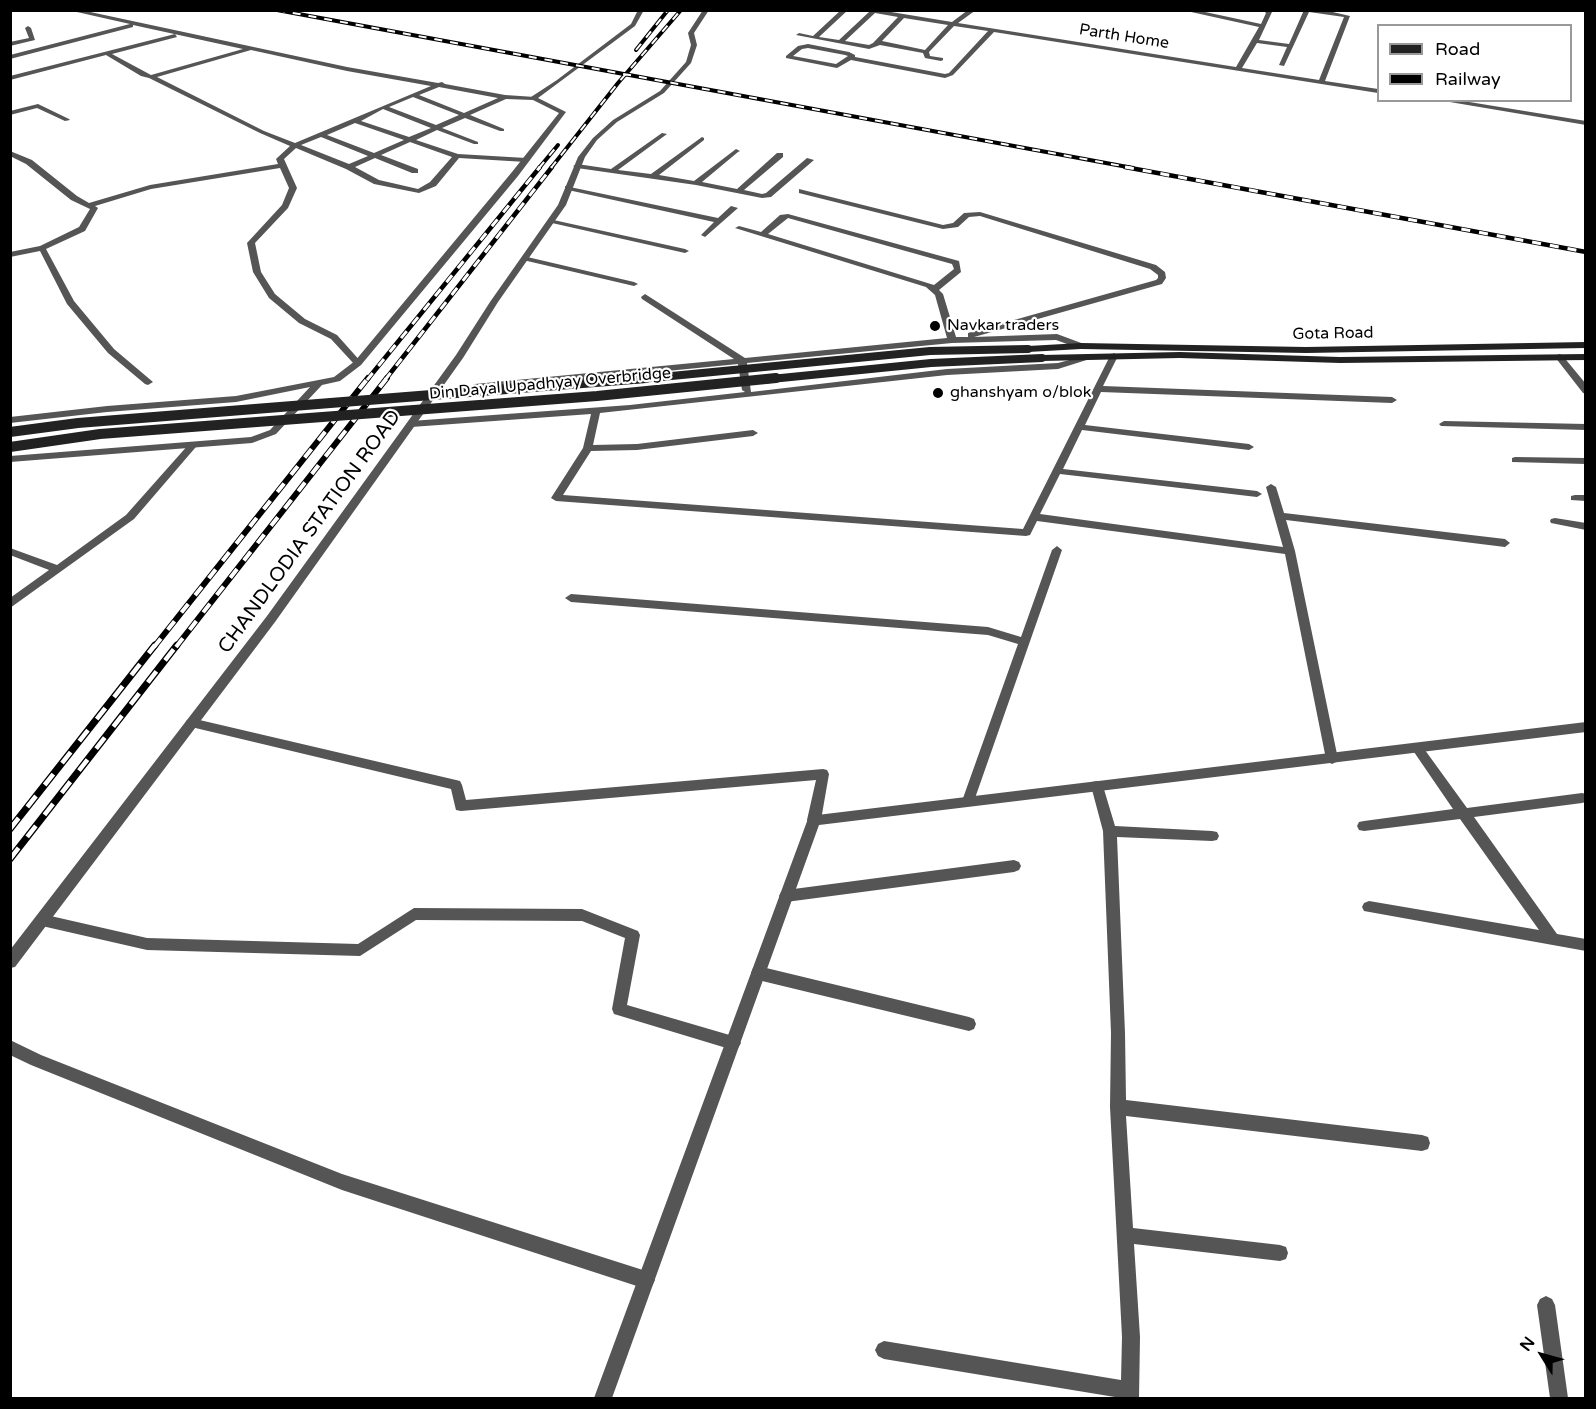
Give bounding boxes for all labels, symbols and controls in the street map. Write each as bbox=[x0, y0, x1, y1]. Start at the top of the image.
street label: Parth Home bbox=[1078, 20, 1170, 54]
legend bbox=[1377, 24, 1572, 102]
text: Road bbox=[1435, 38, 1480, 60]
text: Railway bbox=[1435, 68, 1501, 90]
place label: Navkar traders bbox=[947, 316, 1059, 336]
marker: Navkar traders bbox=[928, 319, 942, 333]
street label: Gota Road bbox=[1292, 324, 1374, 344]
street label: Din Dayal Upadhyay Overbridge bbox=[428, 364, 672, 404]
place label: ghanshyam o/blok bbox=[950, 383, 1092, 403]
marker: ghanshyam o/blok bbox=[931, 386, 945, 400]
street label: CHANDLODIA STATION ROAD bbox=[214, 405, 406, 659]
north arrow bbox=[1512, 1325, 1572, 1385]
text: N bbox=[1516, 1333, 1539, 1355]

